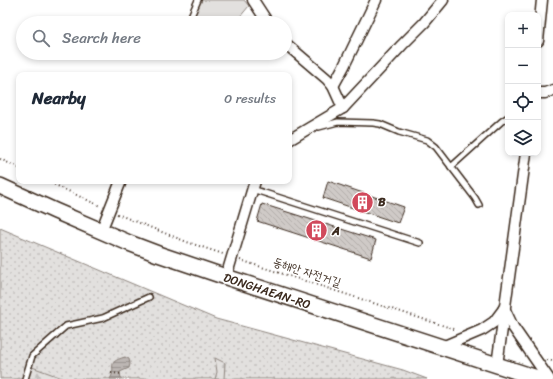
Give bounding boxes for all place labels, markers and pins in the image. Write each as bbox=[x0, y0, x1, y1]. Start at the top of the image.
building icon: B bbox=[350, 189, 376, 215]
place label: B bbox=[378, 191, 386, 213]
building icon: A bbox=[303, 218, 329, 244]
place label: A bbox=[331, 220, 340, 242]

